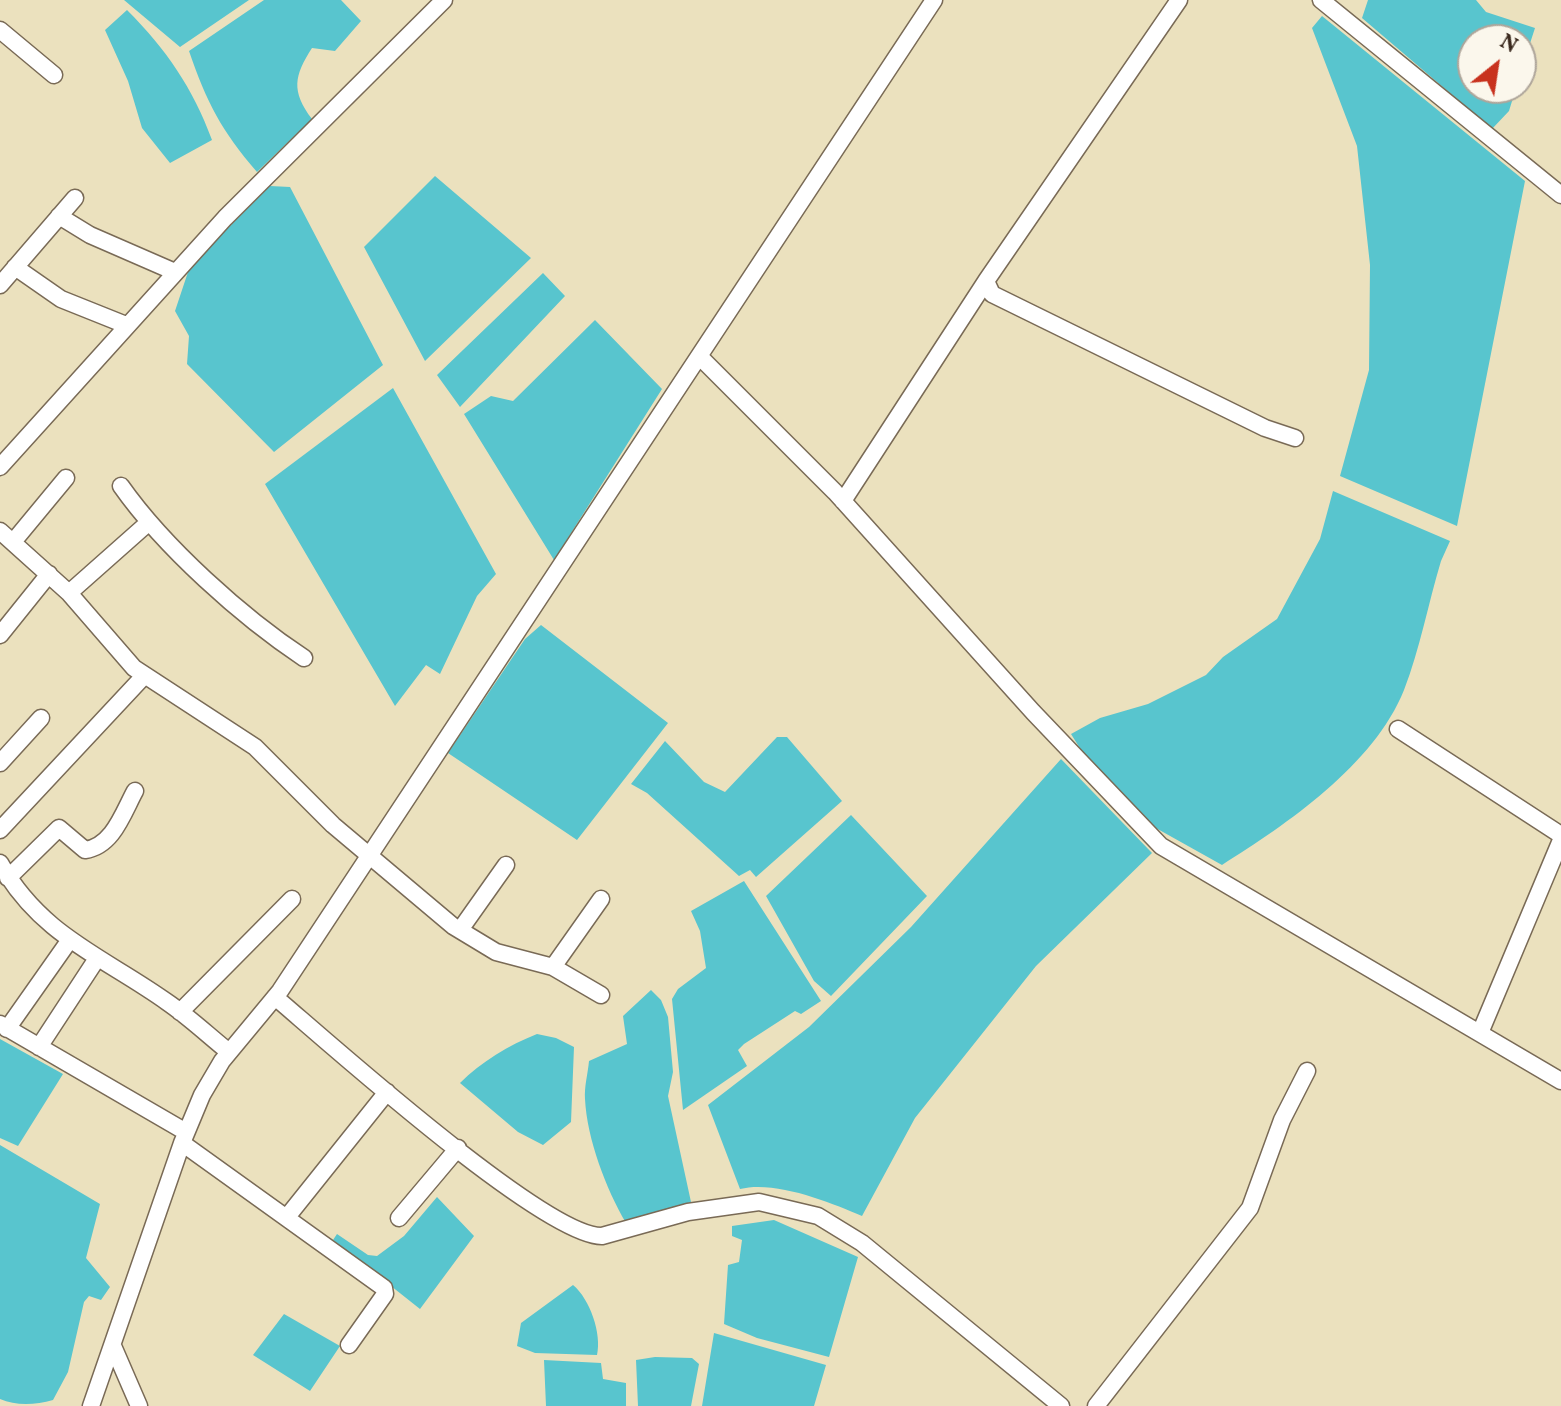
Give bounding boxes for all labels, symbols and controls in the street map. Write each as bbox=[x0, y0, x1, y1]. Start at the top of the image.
north arrow bbox=[1457, 24, 1537, 104]
text: N bbox=[1494, 27, 1523, 62]

